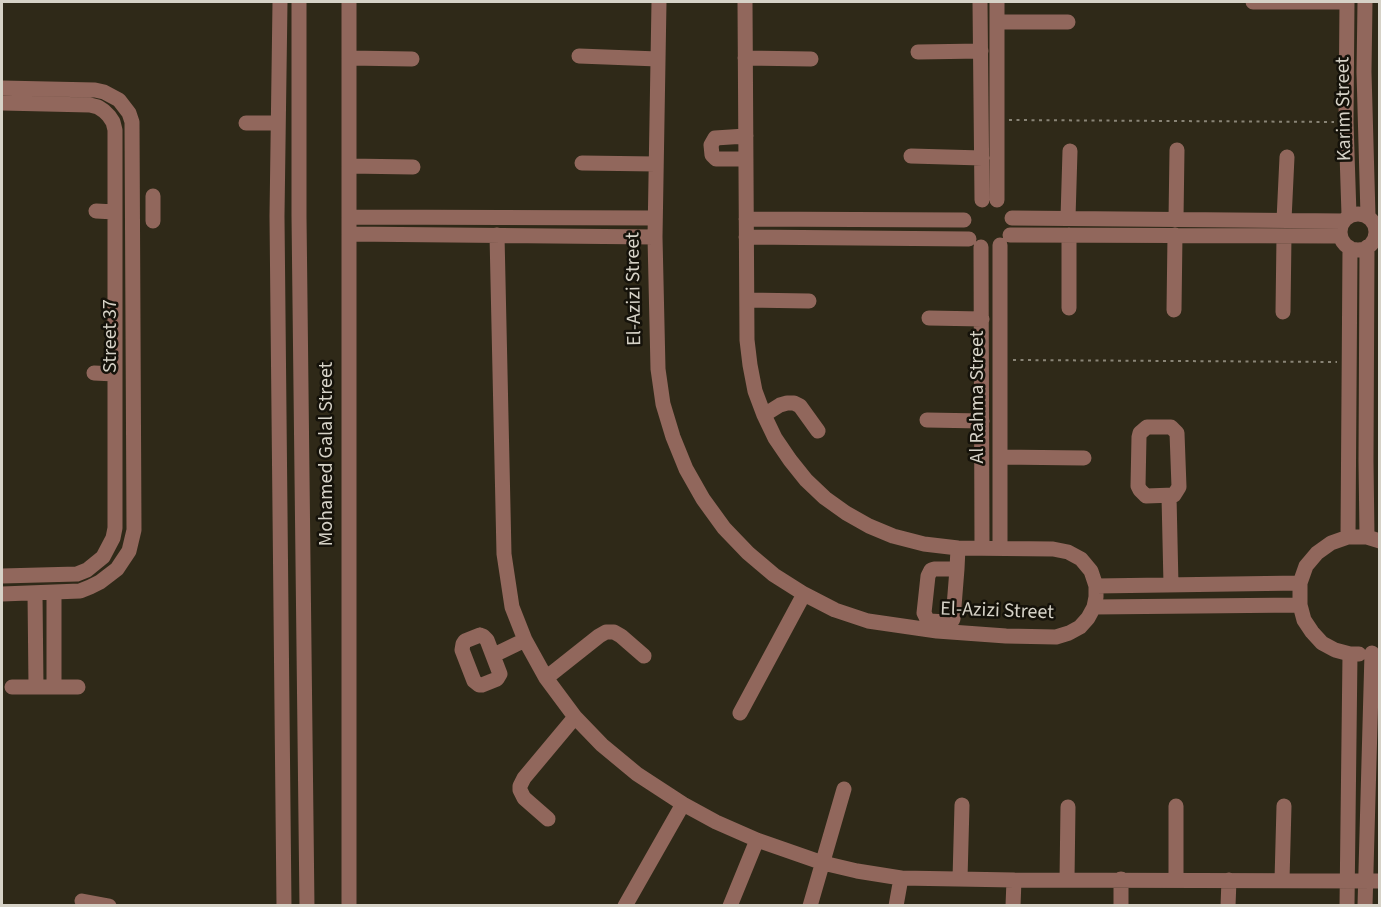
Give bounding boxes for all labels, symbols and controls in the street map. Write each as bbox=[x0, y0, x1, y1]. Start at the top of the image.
street label: Karim Street bbox=[1332, 57, 1358, 161]
street label: El-Azizi Street bbox=[622, 232, 648, 346]
street label: Street 37 bbox=[100, 299, 124, 373]
street label: Al Rahma Street bbox=[967, 331, 991, 463]
street label: Mohamed Galal Street bbox=[316, 362, 340, 546]
street label: El-Azizi Street bbox=[940, 598, 1054, 626]

